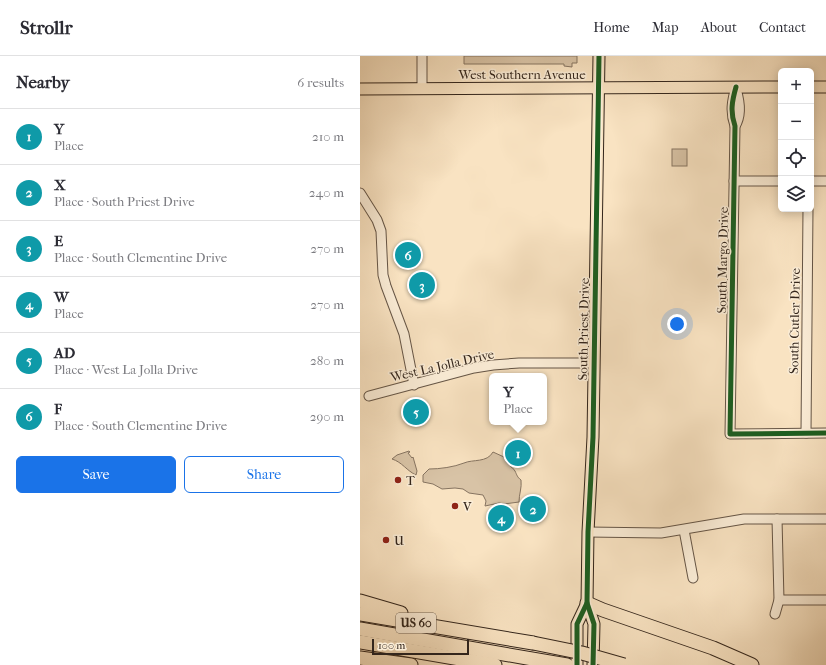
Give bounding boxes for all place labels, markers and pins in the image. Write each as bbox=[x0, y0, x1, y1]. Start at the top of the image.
pin: 6 bbox=[395, 240, 421, 270]
pin: 3 bbox=[409, 270, 435, 300]
pin: 5 bbox=[403, 397, 429, 427]
pin: 1 bbox=[505, 438, 531, 468]
place label: T bbox=[406, 473, 415, 488]
marker: T bbox=[393, 475, 403, 485]
pin: 2 bbox=[520, 494, 546, 524]
place label: V bbox=[462, 499, 472, 514]
marker: V bbox=[450, 501, 460, 511]
pin: 4 bbox=[488, 503, 514, 533]
place label: U bbox=[394, 533, 404, 548]
marker: U bbox=[381, 535, 391, 545]

